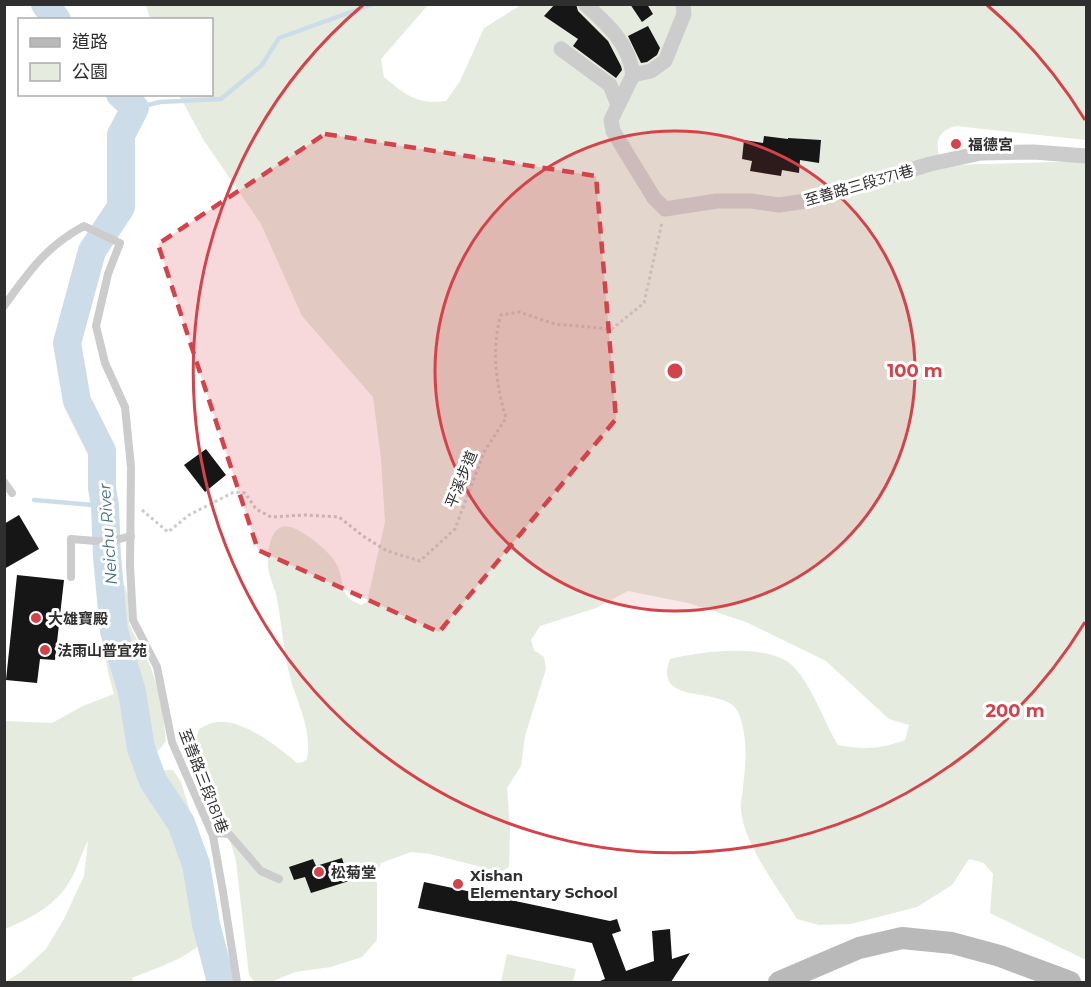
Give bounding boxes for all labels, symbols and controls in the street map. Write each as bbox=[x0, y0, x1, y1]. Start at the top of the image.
legend bbox=[18, 18, 213, 96]
text: 道路 bbox=[72, 31, 108, 53]
text: 公園 bbox=[72, 61, 108, 83]
place label: 福德宮 bbox=[968, 135, 1013, 154]
marker: 福德宮 bbox=[949, 137, 963, 151]
street label: 至善路三段371巷 bbox=[802, 160, 916, 210]
text: 100 m bbox=[887, 360, 943, 382]
centre of rings bbox=[665, 361, 685, 381]
street label: 平溪步道 bbox=[441, 448, 481, 510]
water label: Neichu River bbox=[95, 482, 121, 586]
place label: 大雄寶殿 bbox=[48, 609, 108, 628]
marker: 大雄寶殿 bbox=[29, 611, 43, 625]
place label: 法雨山普宜苑 bbox=[57, 641, 147, 660]
marker: 法雨山普宜苑 bbox=[38, 643, 52, 657]
text: 200 m bbox=[985, 700, 1045, 722]
street label: 至善路三段181巷 bbox=[175, 726, 233, 836]
place label: 松菊堂 bbox=[331, 863, 376, 882]
marker: 松菊堂 bbox=[312, 865, 326, 879]
place label: Xishan Elementary School bbox=[470, 866, 618, 902]
marker: Xishan Elementary School bbox=[451, 877, 465, 891]

